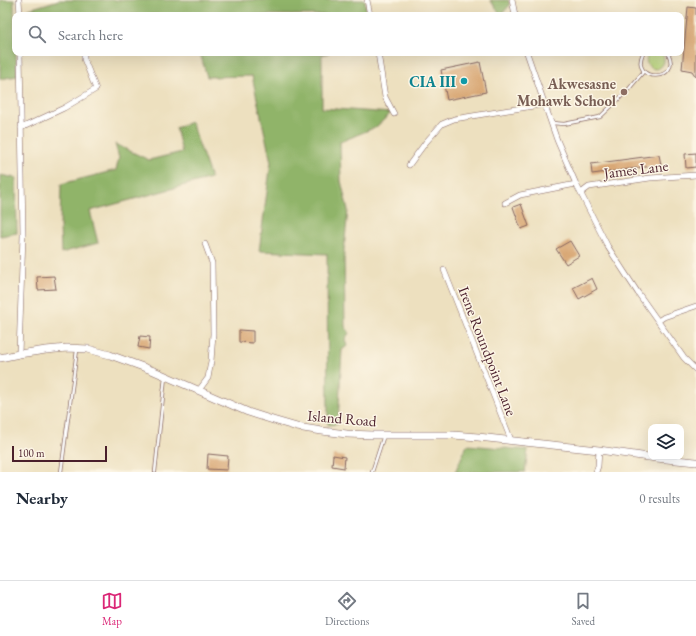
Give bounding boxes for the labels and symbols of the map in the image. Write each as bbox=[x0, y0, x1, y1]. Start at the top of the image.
place label: CIA III bbox=[409, 72, 457, 91]
place label: Akwesasne Mohawk School bbox=[517, 74, 617, 110]
marker: CIA III bbox=[459, 76, 469, 86]
marker: Akwesasne Mohawk School bbox=[619, 87, 629, 97]
street label: James Lane bbox=[601, 156, 670, 183]
street label: Irene Roundpoint Lane bbox=[455, 284, 522, 419]
street label: Island Road bbox=[307, 406, 378, 431]
scale bar bbox=[12, 444, 107, 463]

